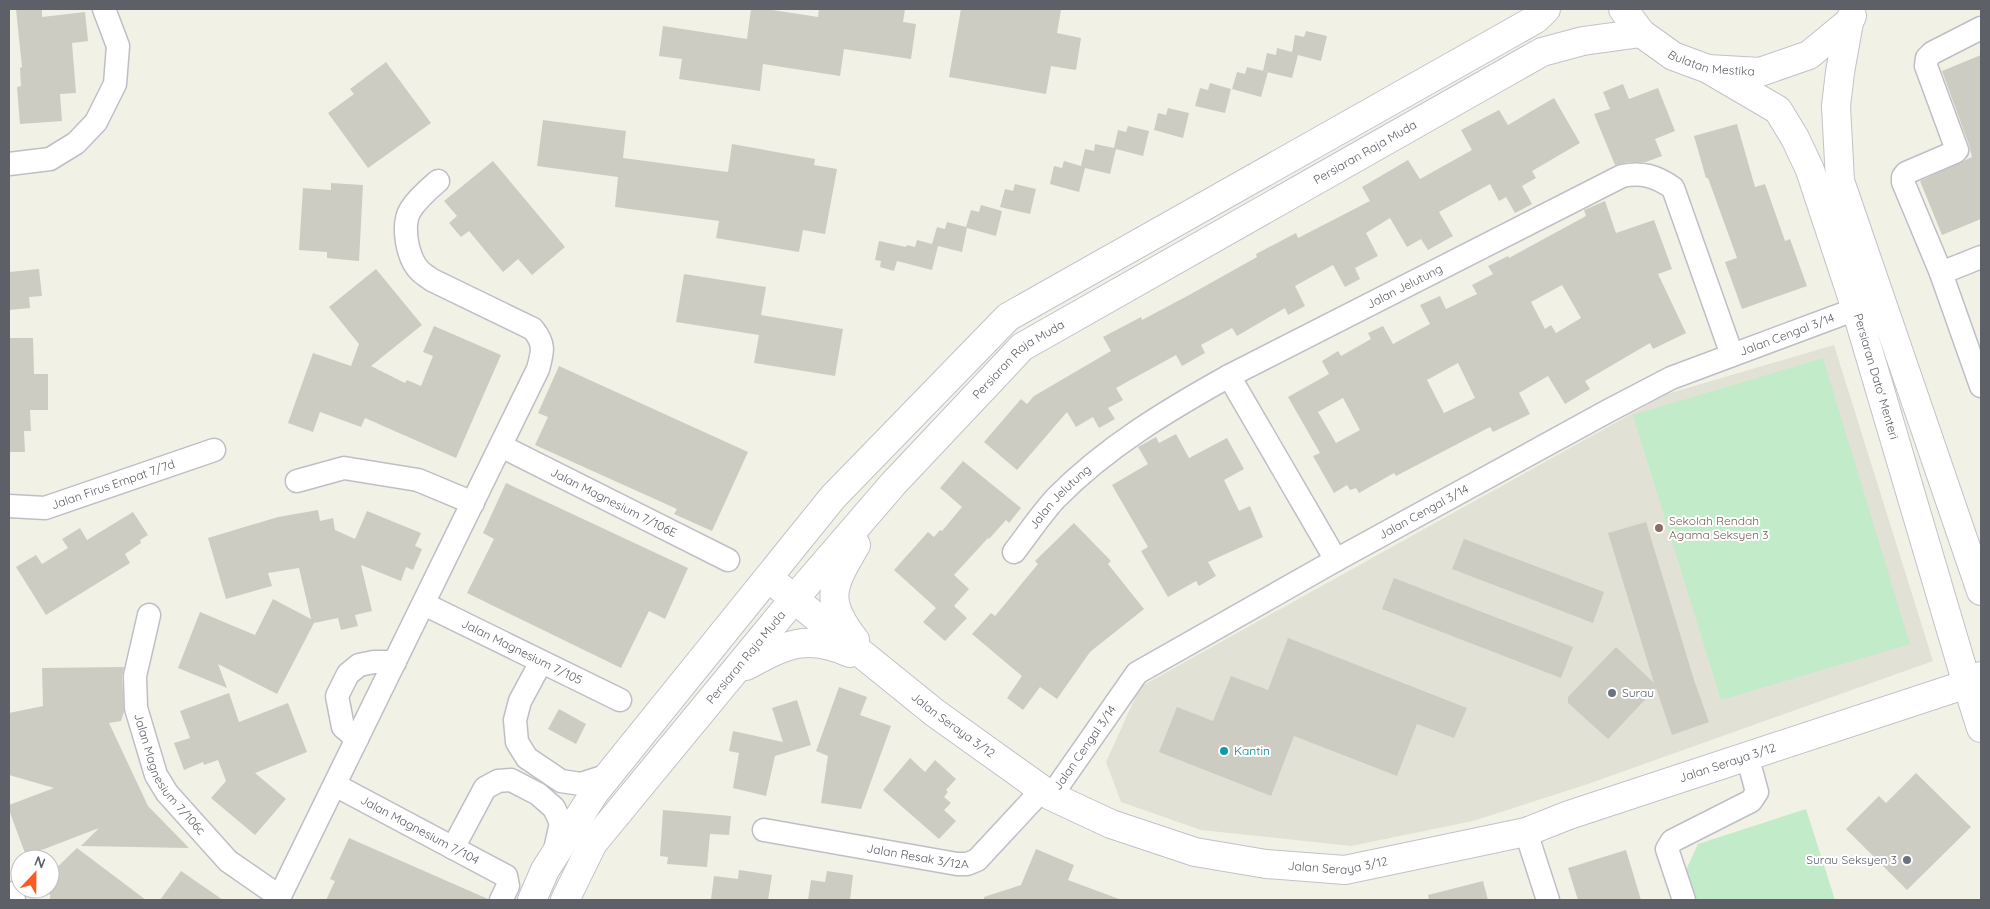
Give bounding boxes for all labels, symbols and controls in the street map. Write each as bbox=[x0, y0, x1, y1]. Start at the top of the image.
street label: Bulatan Mestika bbox=[1665, 47, 1755, 79]
street label: Persiaran Raja Muda bbox=[1310, 117, 1419, 187]
street label: Jalan Jelutung bbox=[1364, 261, 1445, 312]
street label: Jalan Cengal 3/14 bbox=[1737, 310, 1836, 359]
street label: Persiaran Dato' Menteri bbox=[1851, 312, 1902, 441]
street label: Persiaran Raja Muda bbox=[969, 317, 1067, 402]
street label: Jalan Firus Empat 7/7d bbox=[49, 456, 177, 512]
street label: Jalan Jelutung bbox=[1026, 461, 1094, 532]
street label: Jalan Magnesium 7/106E bbox=[548, 464, 680, 540]
street label: Jalan Cengal 3/14 bbox=[1376, 481, 1471, 542]
place label: Sekolah Rendah Agama Seksyen 3 bbox=[1669, 513, 1769, 542]
marker: Sekolah Rendah Agama Seksyen 3 bbox=[1653, 522, 1665, 534]
street label: Persiaran Raja Muda bbox=[703, 607, 788, 707]
street label: Jalan Magnesium 7/105 bbox=[459, 616, 585, 687]
place label: Surau bbox=[1622, 685, 1654, 700]
marker: Surau bbox=[1606, 687, 1618, 699]
street label: Jalan Seraya 3/12 bbox=[908, 689, 999, 761]
street label: Jalan Cengal 3/14 bbox=[1050, 702, 1119, 793]
street label: Jalan Magnesium 7/106c bbox=[131, 711, 209, 838]
street label: Jalan Seraya 3/12 bbox=[1677, 739, 1778, 785]
place label: Kantin bbox=[1234, 743, 1270, 758]
marker: Kantin bbox=[1218, 745, 1230, 757]
street label: Jalan Magnesium 7/104 bbox=[358, 792, 482, 867]
street label: Jalan Resak 3/12A bbox=[866, 840, 969, 871]
north arrow bbox=[10, 849, 60, 899]
text: N bbox=[32, 852, 48, 872]
place label: Surau Seksyen 3 bbox=[1806, 852, 1897, 867]
street label: Jalan Seraya 3/12 bbox=[1287, 853, 1389, 877]
marker: Surau Seksyen 3 bbox=[1901, 854, 1913, 866]

